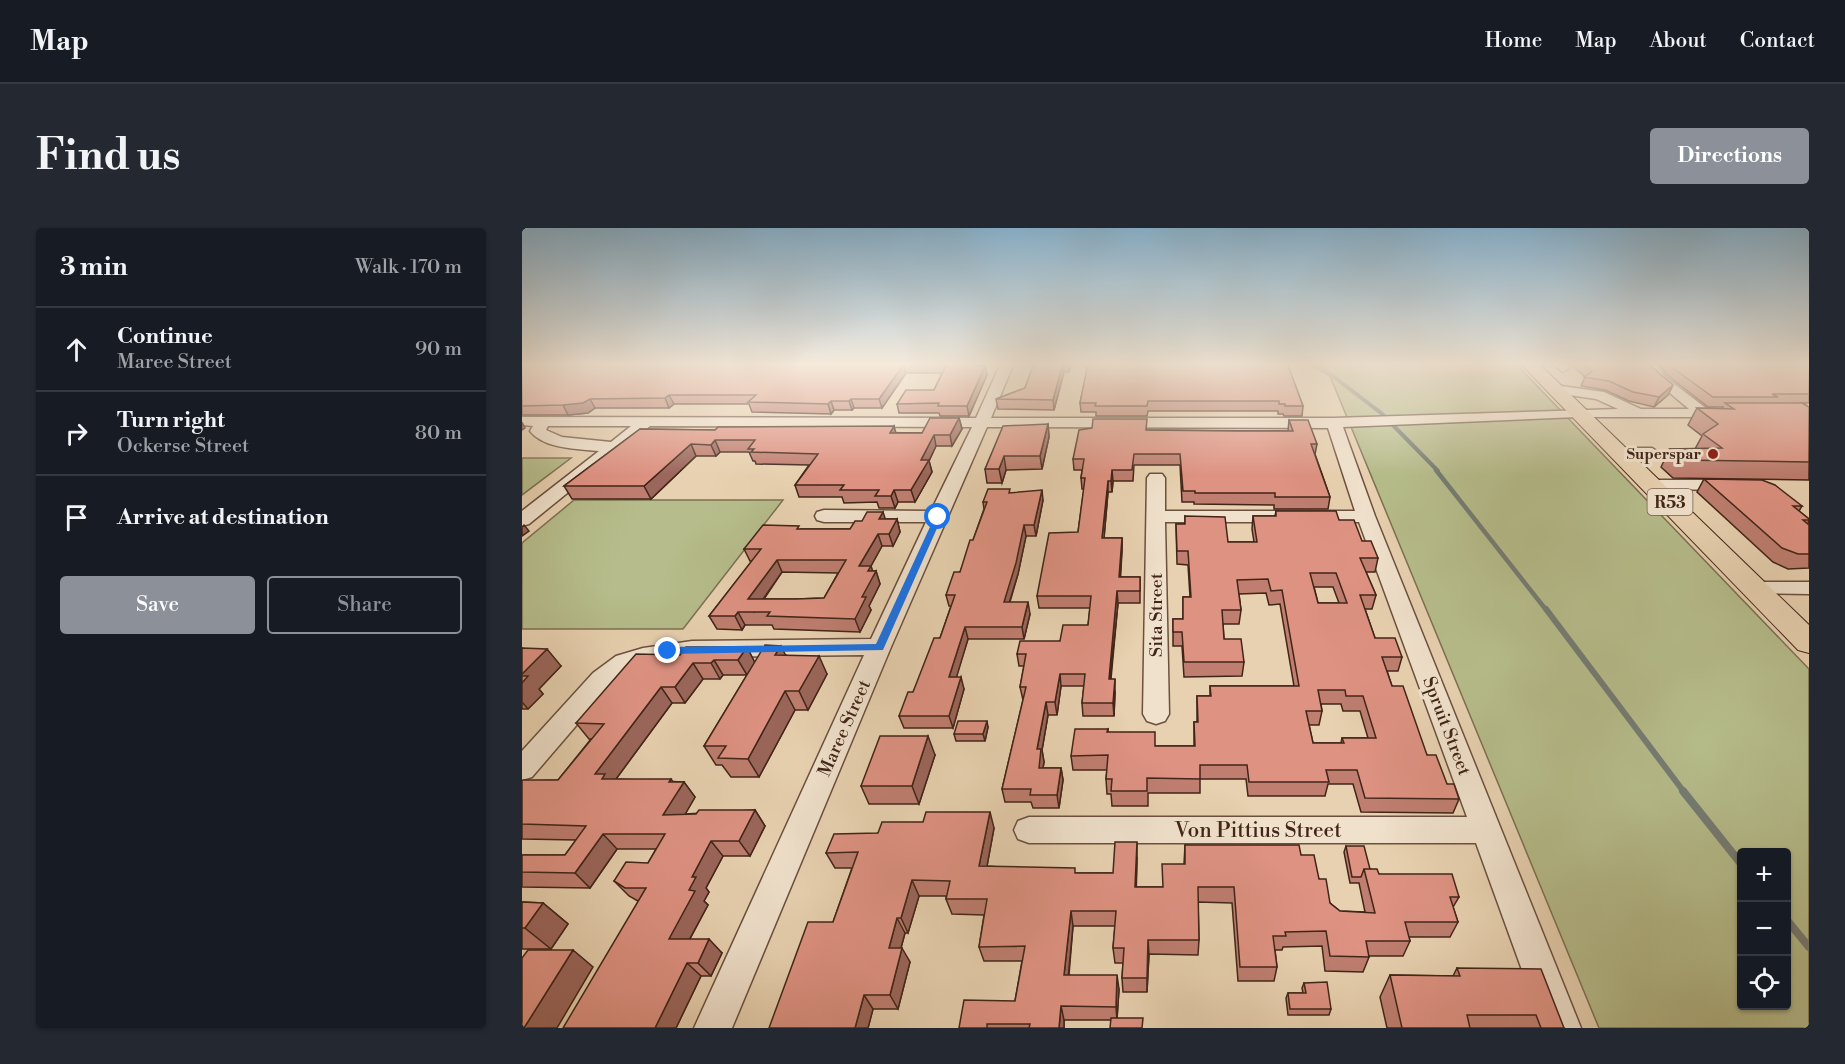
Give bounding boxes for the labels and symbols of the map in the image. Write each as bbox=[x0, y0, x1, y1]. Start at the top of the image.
place label: Superspar bbox=[1626, 445, 1701, 464]
marker: Superspar bbox=[1706, 447, 1720, 461]
road number: R53 bbox=[1648, 489, 1692, 515]
route start bbox=[924, 503, 950, 529]
street label: Sita Street bbox=[1145, 572, 1168, 657]
route end bbox=[654, 637, 680, 663]
street label: Spruit Street bbox=[1417, 674, 1476, 779]
street label: Maree Street bbox=[813, 676, 876, 780]
street label: Von Pittius Street bbox=[1173, 818, 1342, 844]

